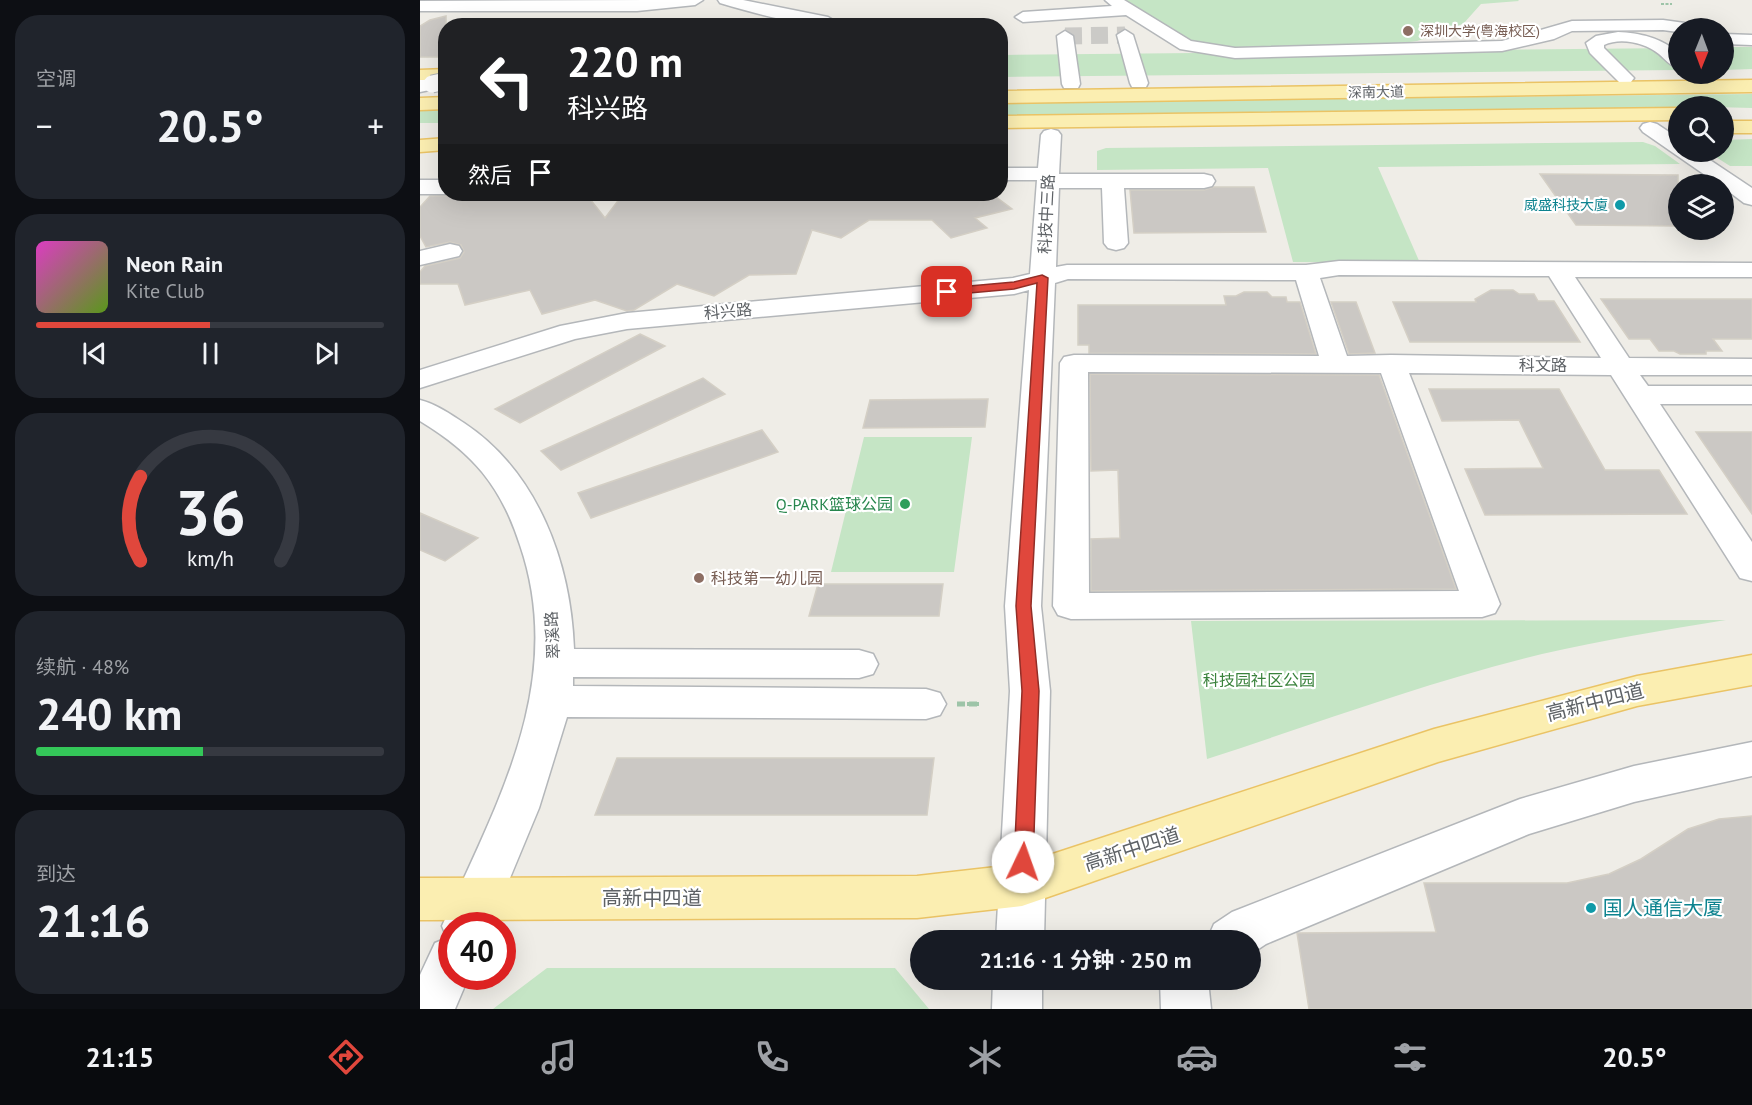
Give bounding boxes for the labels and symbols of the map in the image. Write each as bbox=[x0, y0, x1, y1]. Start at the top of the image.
north arrow bbox=[1668, 18, 1734, 84]
place label: 深圳大学(粤海校区) bbox=[1420, 22, 1540, 40]
marker: 深圳大学(粤海校区) bbox=[1401, 24, 1415, 38]
street label: 深南大道 bbox=[1348, 83, 1404, 101]
street label: 科技中三路 bbox=[1034, 174, 1058, 254]
place label: 威盛科技大廈 bbox=[1524, 196, 1608, 214]
marker: 威盛科技大廈 bbox=[1613, 198, 1627, 212]
pin bbox=[921, 266, 972, 317]
street label: 科兴路 bbox=[703, 299, 753, 323]
street label: 科文路 bbox=[1519, 355, 1567, 375]
place label: Q-PARK篮球公园 bbox=[776, 494, 893, 514]
marker: Q-PARK篮球公园 bbox=[898, 497, 912, 511]
place label: 科技第一幼儿园 bbox=[711, 568, 823, 588]
marker: 科技第一幼儿园 bbox=[692, 571, 706, 585]
street label: 翠溪路 bbox=[541, 611, 563, 659]
park label: 科技园社区公园 bbox=[1203, 670, 1315, 690]
street label: 高新中四道 bbox=[1543, 677, 1647, 727]
street label: 高新中四道 bbox=[1080, 821, 1184, 877]
position arrow bbox=[991, 830, 1055, 894]
street label: 高新中四道 bbox=[602, 885, 702, 911]
place label: 国人通信大厦 bbox=[1603, 895, 1723, 921]
marker: 国人通信大厦 bbox=[1584, 901, 1598, 915]
speed limit sign: 40 bbox=[438, 912, 516, 990]

